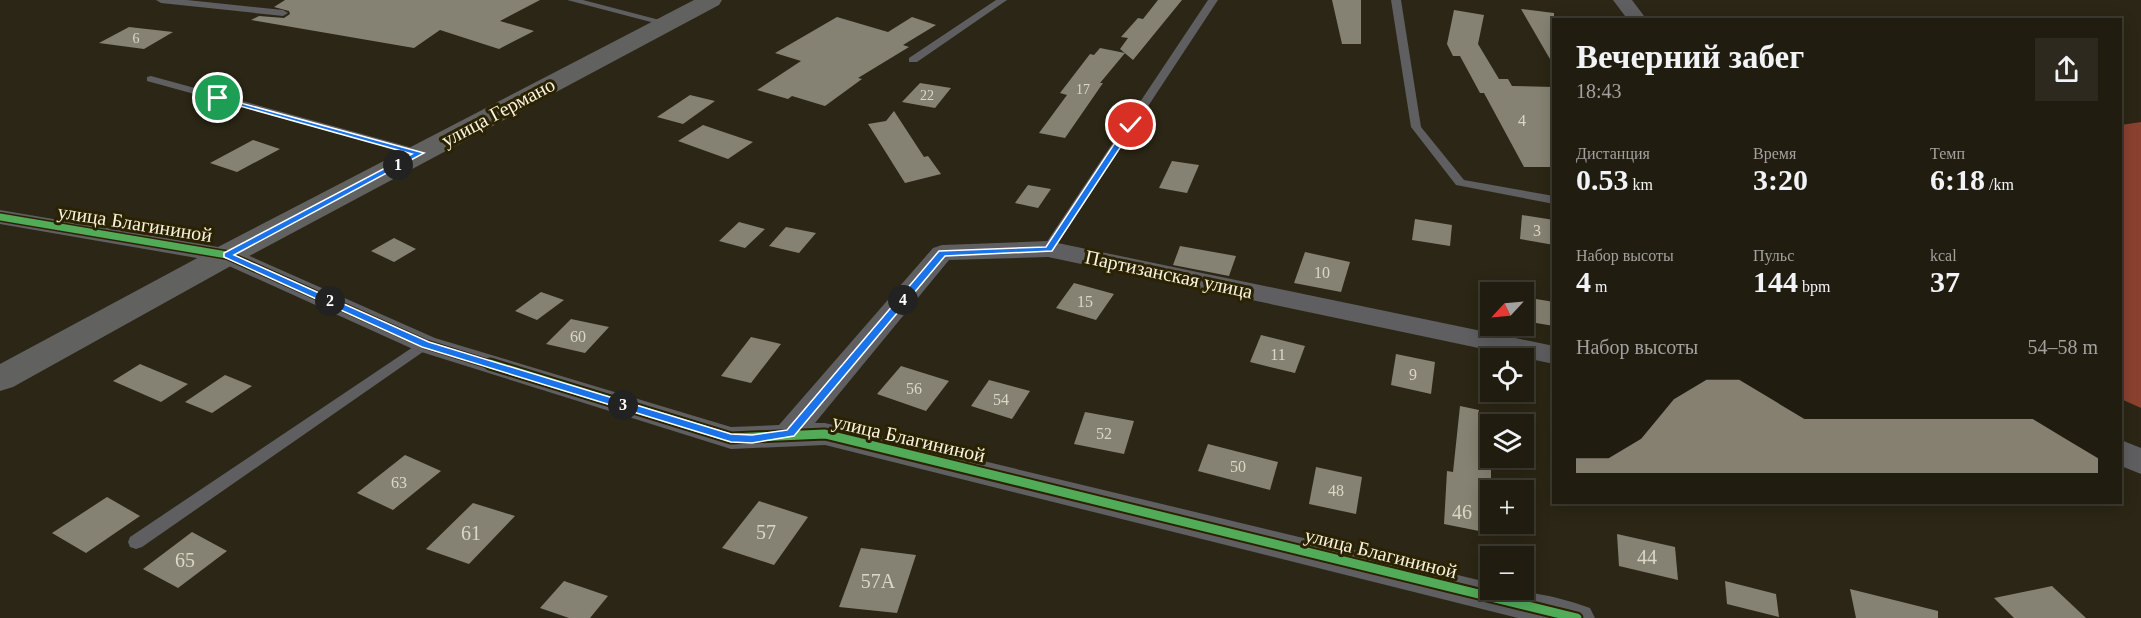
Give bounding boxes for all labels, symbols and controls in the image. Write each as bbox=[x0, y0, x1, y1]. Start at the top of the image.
house number: 6 bbox=[133, 31, 140, 46]
button: share bbox=[2035, 38, 2098, 101]
text: Вечерний забег bbox=[1576, 39, 1804, 75]
pin bbox=[192, 72, 243, 123]
street label: улица Германо bbox=[438, 73, 559, 152]
text: 18:43 bbox=[1576, 80, 1622, 102]
icon: arrive bbox=[201, 81, 234, 114]
house number: 17 bbox=[1076, 82, 1090, 97]
house number: 22 bbox=[920, 88, 934, 103]
pin bbox=[1105, 99, 1156, 150]
icon: check bbox=[1114, 108, 1147, 141]
house number: 4 bbox=[1518, 112, 1526, 129]
text: Дистанция bbox=[1576, 145, 1650, 162]
text: Время bbox=[1753, 145, 1796, 162]
text: Темп bbox=[1930, 145, 1965, 162]
pin: 1 bbox=[383, 150, 413, 180]
text: 1 bbox=[394, 156, 402, 173]
text: 0.53 bbox=[1576, 163, 1629, 196]
text: 3:20 bbox=[1753, 163, 1808, 196]
text: 6:18 bbox=[1930, 163, 1985, 196]
text: km bbox=[1629, 176, 1653, 193]
text: /km bbox=[1985, 176, 2014, 193]
street label: улица Благининой bbox=[56, 200, 214, 247]
house number: 3 bbox=[1533, 222, 1541, 239]
street label: Партизанская улица bbox=[1083, 245, 1255, 304]
text: Набор высоты bbox=[1576, 247, 1674, 264]
text: Пульс bbox=[1753, 247, 1794, 264]
text: kcal bbox=[1930, 247, 1957, 264]
house number: 10 bbox=[1314, 264, 1330, 281]
text: 4 bbox=[1576, 265, 1591, 298]
text: 144 bbox=[1753, 265, 1798, 298]
text: 37 bbox=[1930, 265, 1960, 298]
text: m bbox=[1591, 278, 1607, 295]
text: bpm bbox=[1798, 278, 1830, 295]
north arrow bbox=[1480, 282, 1534, 336]
map controls bbox=[1480, 282, 1534, 600]
pin: 4 bbox=[888, 285, 918, 315]
pin: 2 bbox=[315, 286, 345, 316]
text: 4 bbox=[899, 291, 907, 308]
text: 2 bbox=[326, 292, 334, 309]
house number: 15 bbox=[1077, 293, 1093, 310]
house number: 60 bbox=[570, 328, 586, 345]
text: Набор высоты bbox=[1576, 336, 1698, 358]
text: 54–58 m bbox=[2027, 336, 2098, 358]
house number: 11 bbox=[1270, 346, 1286, 363]
button: locate bbox=[1480, 348, 1534, 402]
house number: 9 bbox=[1409, 366, 1417, 383]
house number: 56 bbox=[906, 380, 922, 397]
pin: 3 bbox=[608, 390, 638, 420]
house number: 54 bbox=[993, 391, 1009, 408]
text: 3 bbox=[619, 396, 627, 413]
street label: улица Благининой bbox=[830, 410, 988, 467]
button: layers bbox=[1480, 414, 1534, 468]
house number: 52 bbox=[1096, 425, 1112, 442]
house number: 50 bbox=[1230, 458, 1246, 475]
house number: 63 bbox=[391, 474, 407, 491]
button: + bbox=[1480, 480, 1534, 534]
house number: 48 bbox=[1328, 482, 1344, 499]
house number: 46 bbox=[1452, 501, 1472, 523]
house number: 57 bbox=[756, 521, 776, 543]
house number: 61 bbox=[461, 522, 481, 544]
street label: улица Благининой bbox=[1302, 523, 1460, 584]
button: − bbox=[1480, 546, 1534, 600]
house number: 44 bbox=[1637, 546, 1657, 568]
house number: 65 bbox=[175, 549, 195, 571]
house number: 57А bbox=[861, 570, 896, 592]

